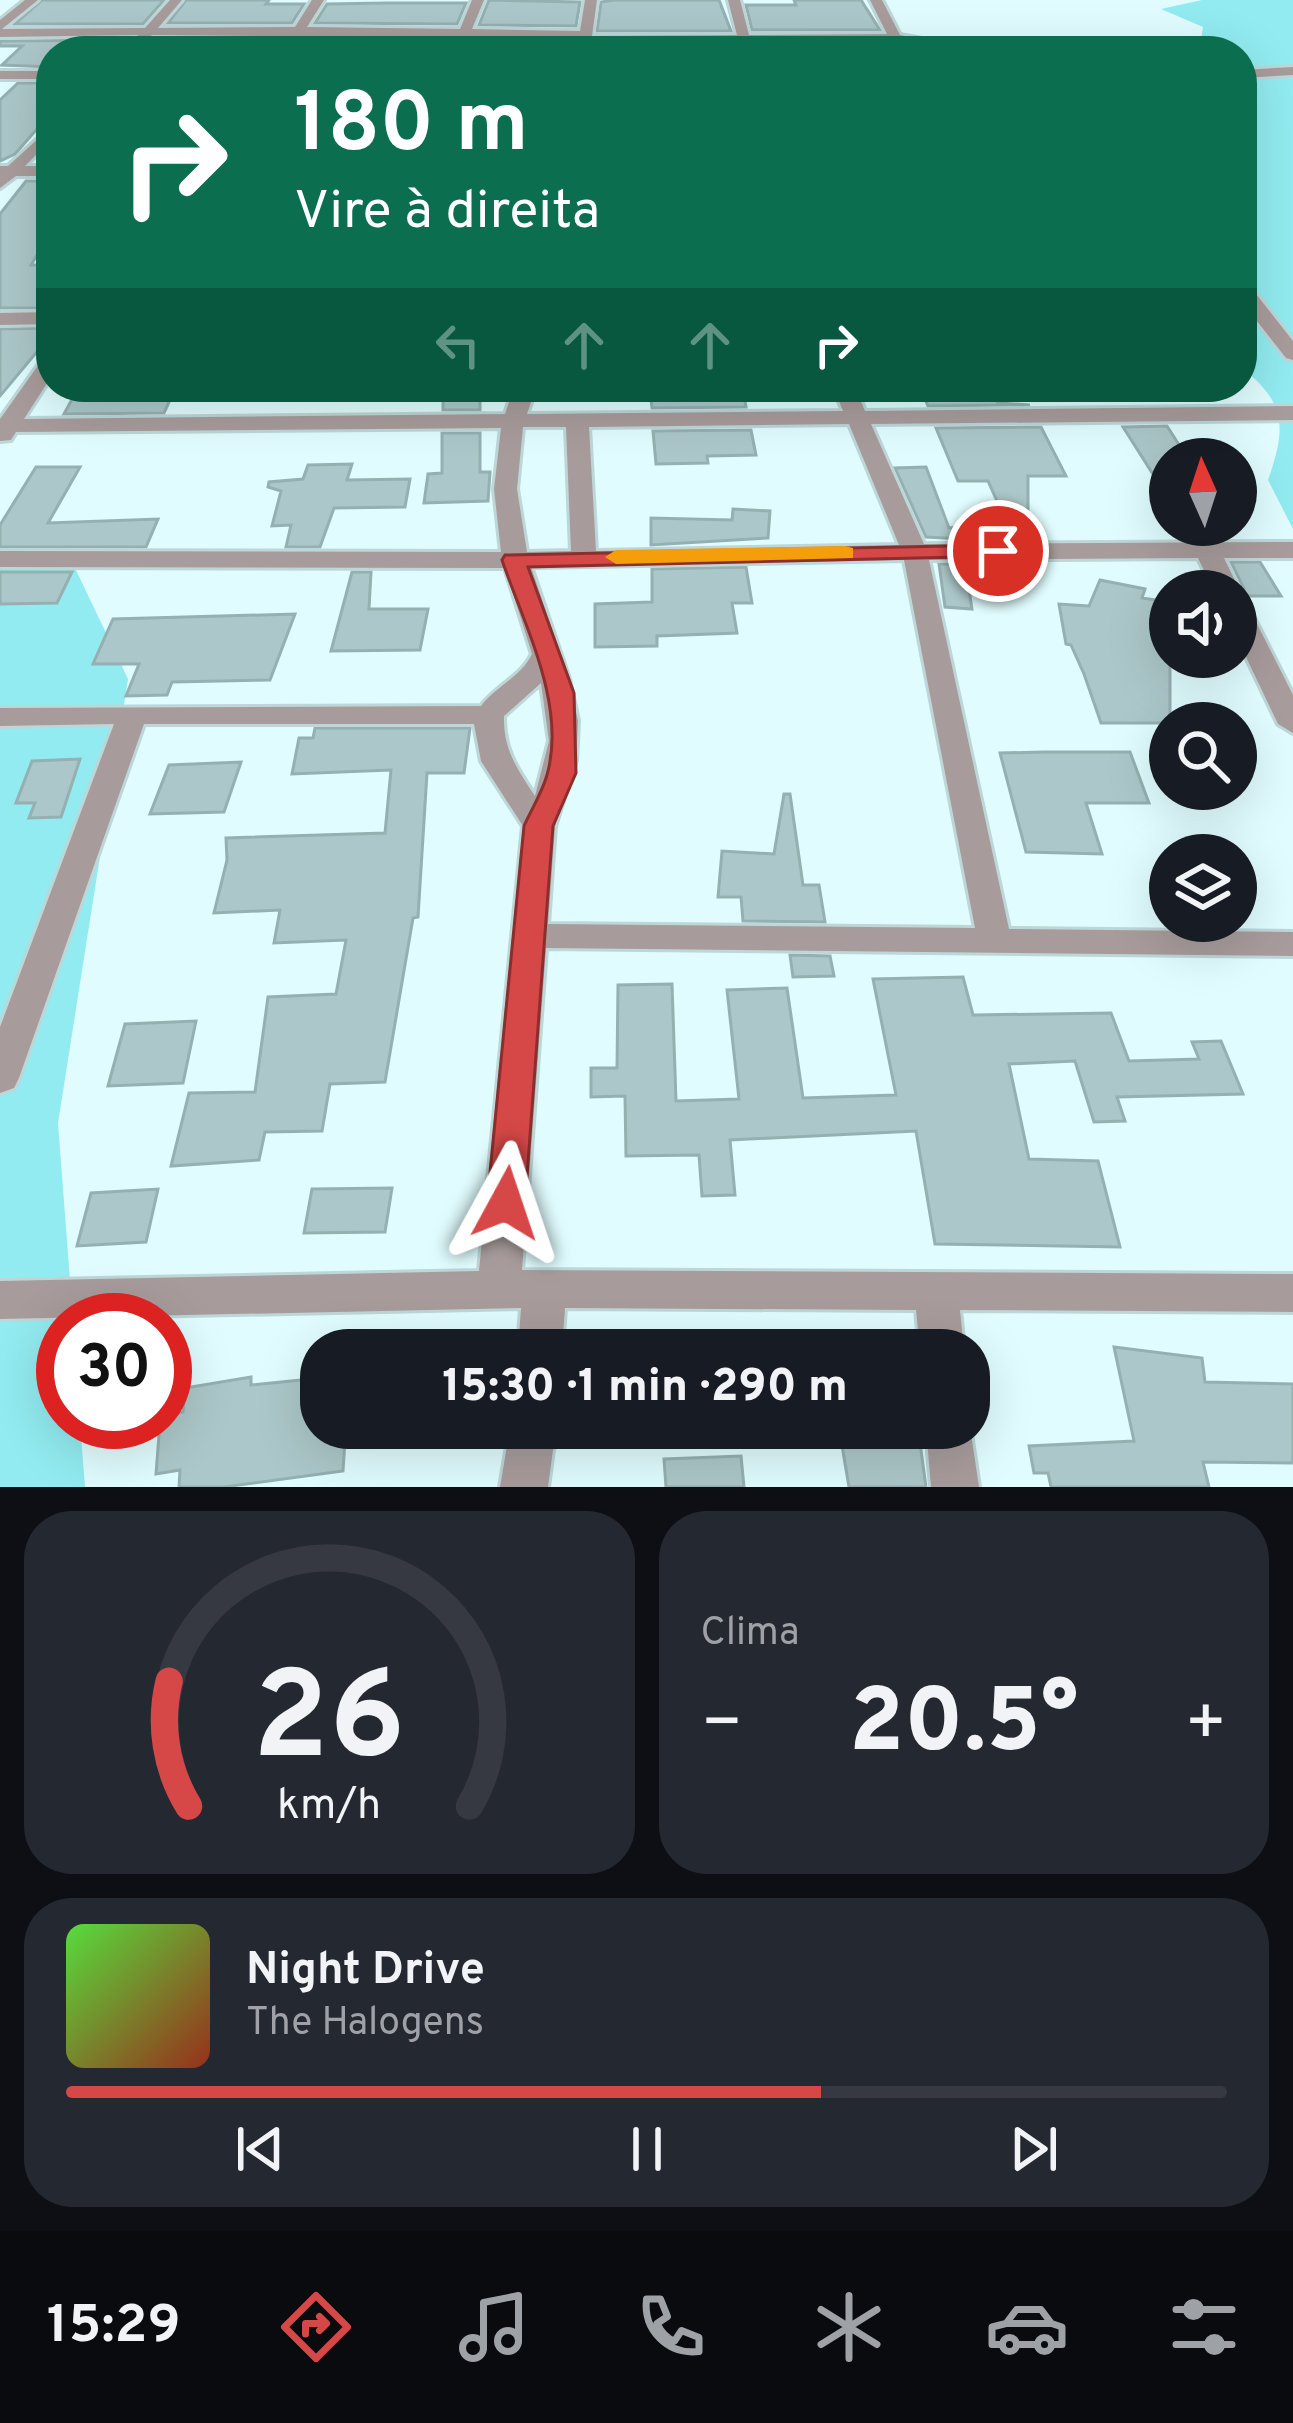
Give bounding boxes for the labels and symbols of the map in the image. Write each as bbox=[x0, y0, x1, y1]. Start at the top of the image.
north arrow bbox=[1149, 438, 1257, 546]
pin bbox=[947, 500, 1049, 602]
position arrow bbox=[443, 1140, 569, 1266]
speed limit sign: 30 bbox=[36, 1293, 192, 1449]

